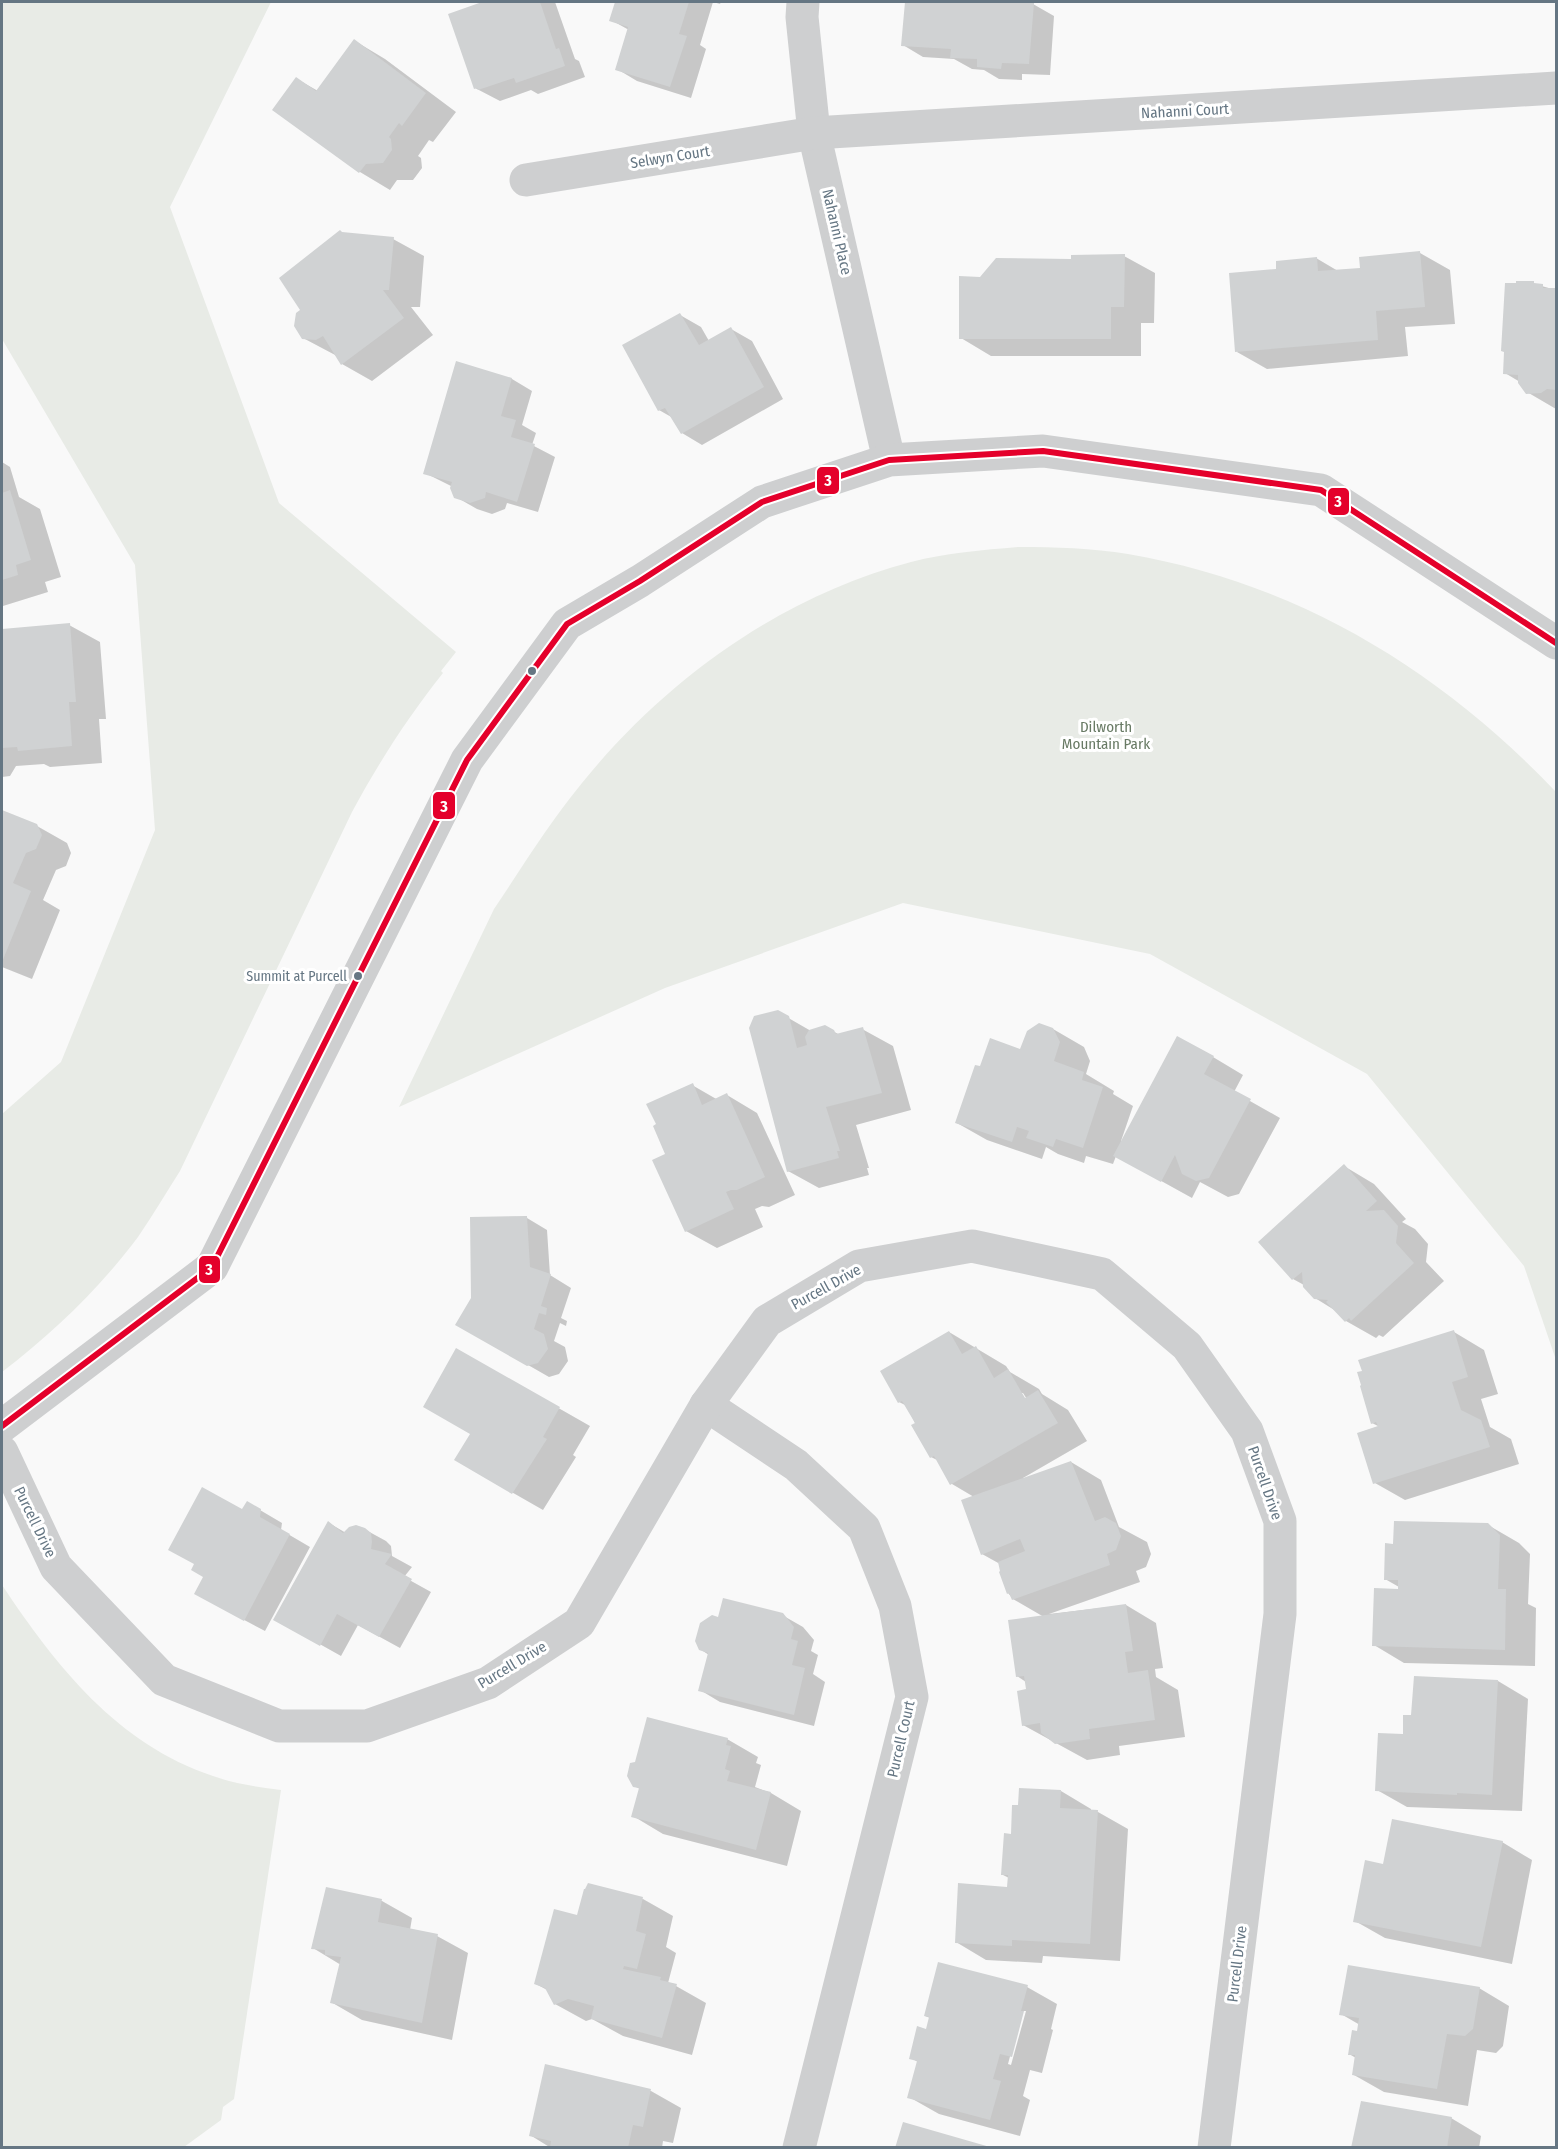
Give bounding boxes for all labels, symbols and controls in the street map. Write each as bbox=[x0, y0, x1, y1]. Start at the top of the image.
street label: Nahanni Court bbox=[1141, 100, 1230, 122]
street label: Selwyn Court bbox=[629, 142, 711, 172]
street label: Nahanni Place bbox=[818, 187, 856, 277]
line badge: 3 bbox=[816, 466, 840, 495]
text: 3 bbox=[823, 471, 832, 490]
line badge: 3 bbox=[1327, 487, 1350, 516]
text: 3 bbox=[1333, 492, 1342, 511]
unlabelled marker bbox=[526, 665, 538, 677]
park label: Dilworth Mountain Park bbox=[1062, 718, 1150, 753]
line badge: 3 bbox=[432, 791, 456, 820]
text: 3 bbox=[439, 797, 448, 816]
place label: Summit at Purcell bbox=[246, 968, 347, 985]
marker: Summit at Purcell bbox=[352, 970, 364, 982]
line badge: 3 bbox=[198, 1255, 221, 1284]
text: 3 bbox=[204, 1260, 213, 1279]
street label: Purcell Drive bbox=[788, 1260, 864, 1314]
street label: Purcell Drive bbox=[1244, 1444, 1286, 1522]
street label: Purcell Drive bbox=[10, 1484, 60, 1560]
street label: Purcell Drive bbox=[474, 1637, 550, 1693]
street label: Purcell Court bbox=[883, 1699, 919, 1779]
street label: Purcell Drive bbox=[1223, 1925, 1251, 2003]

